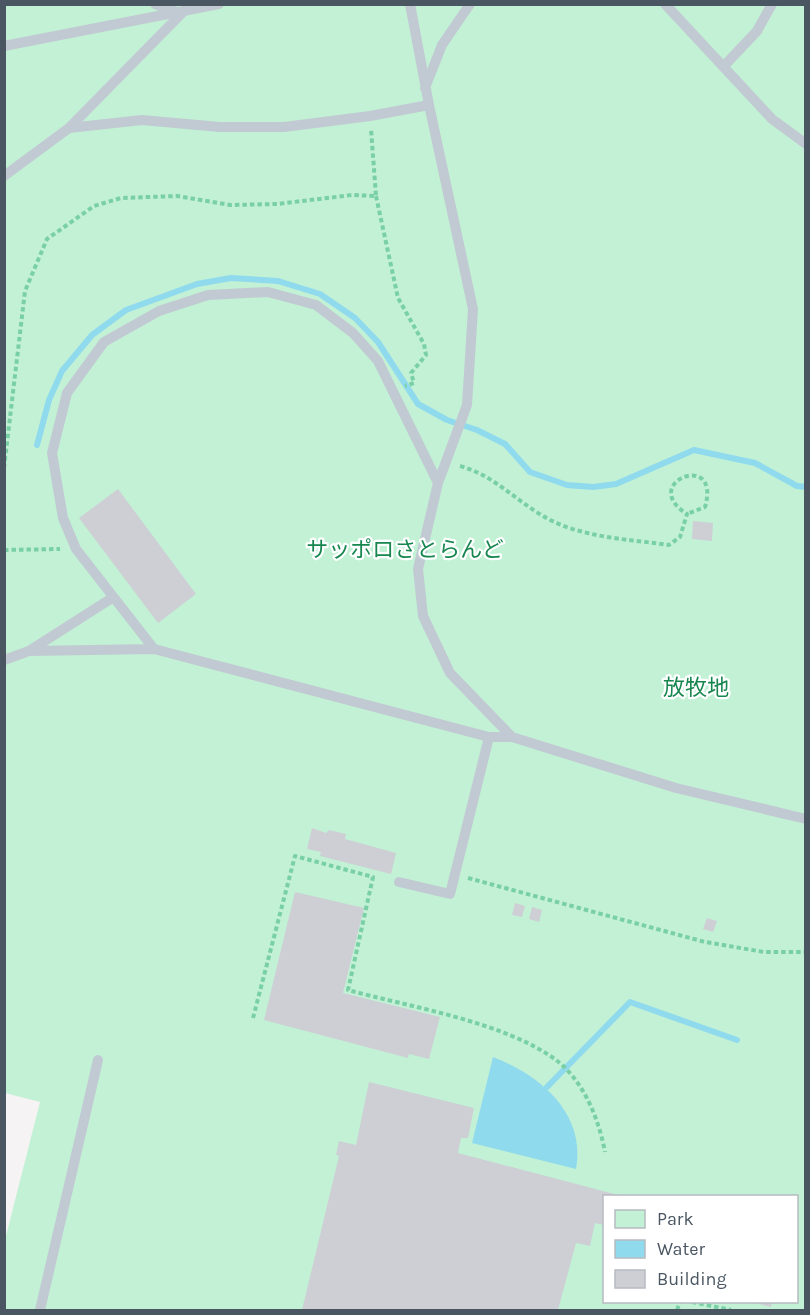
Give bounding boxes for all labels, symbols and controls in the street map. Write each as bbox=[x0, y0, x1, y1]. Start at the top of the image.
park label: サッポロさとらんど bbox=[306, 537, 504, 563]
park label: 放牧地 bbox=[663, 675, 729, 701]
legend bbox=[603, 1195, 798, 1303]
text: Park bbox=[657, 1208, 694, 1230]
text: Water bbox=[657, 1238, 705, 1260]
text: Building bbox=[657, 1268, 727, 1290]

